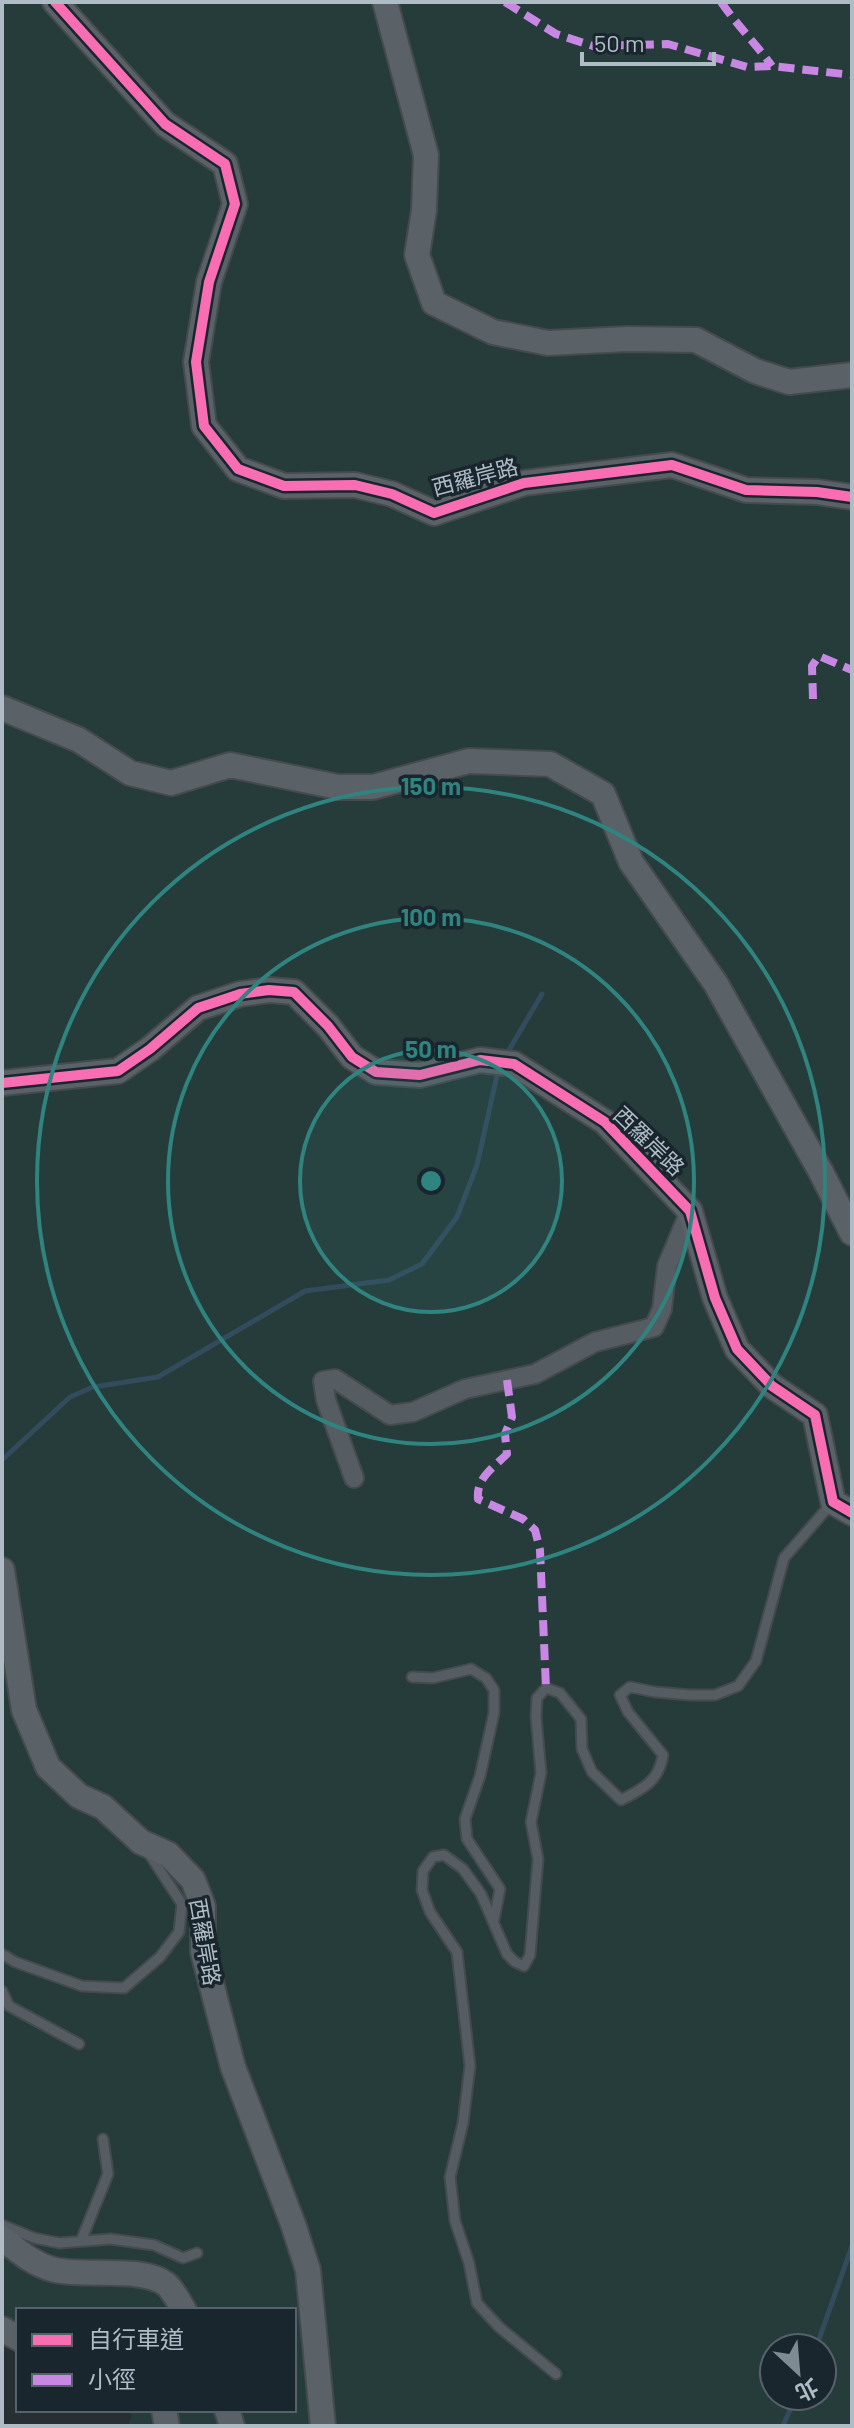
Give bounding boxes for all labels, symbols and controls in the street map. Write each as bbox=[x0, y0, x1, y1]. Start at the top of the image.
scale bar bbox=[582, 16, 714, 66]
text: 50 m bbox=[594, 28, 645, 57]
street label: 西羅岸路 bbox=[429, 452, 521, 500]
text: 150 m bbox=[401, 771, 461, 800]
text: 100 m bbox=[401, 902, 461, 931]
text: 50 m bbox=[405, 1034, 457, 1063]
street label: 西羅岸路 bbox=[609, 1100, 690, 1180]
centre of rings bbox=[417, 1167, 445, 1195]
street label: 西羅岸路 bbox=[186, 1896, 226, 1987]
legend bbox=[16, 2308, 296, 2412]
text: 自行車道 bbox=[88, 2324, 184, 2353]
north arrow bbox=[758, 2332, 838, 2412]
text: 小徑 bbox=[88, 2364, 136, 2393]
text: 北 bbox=[792, 2374, 823, 2407]

